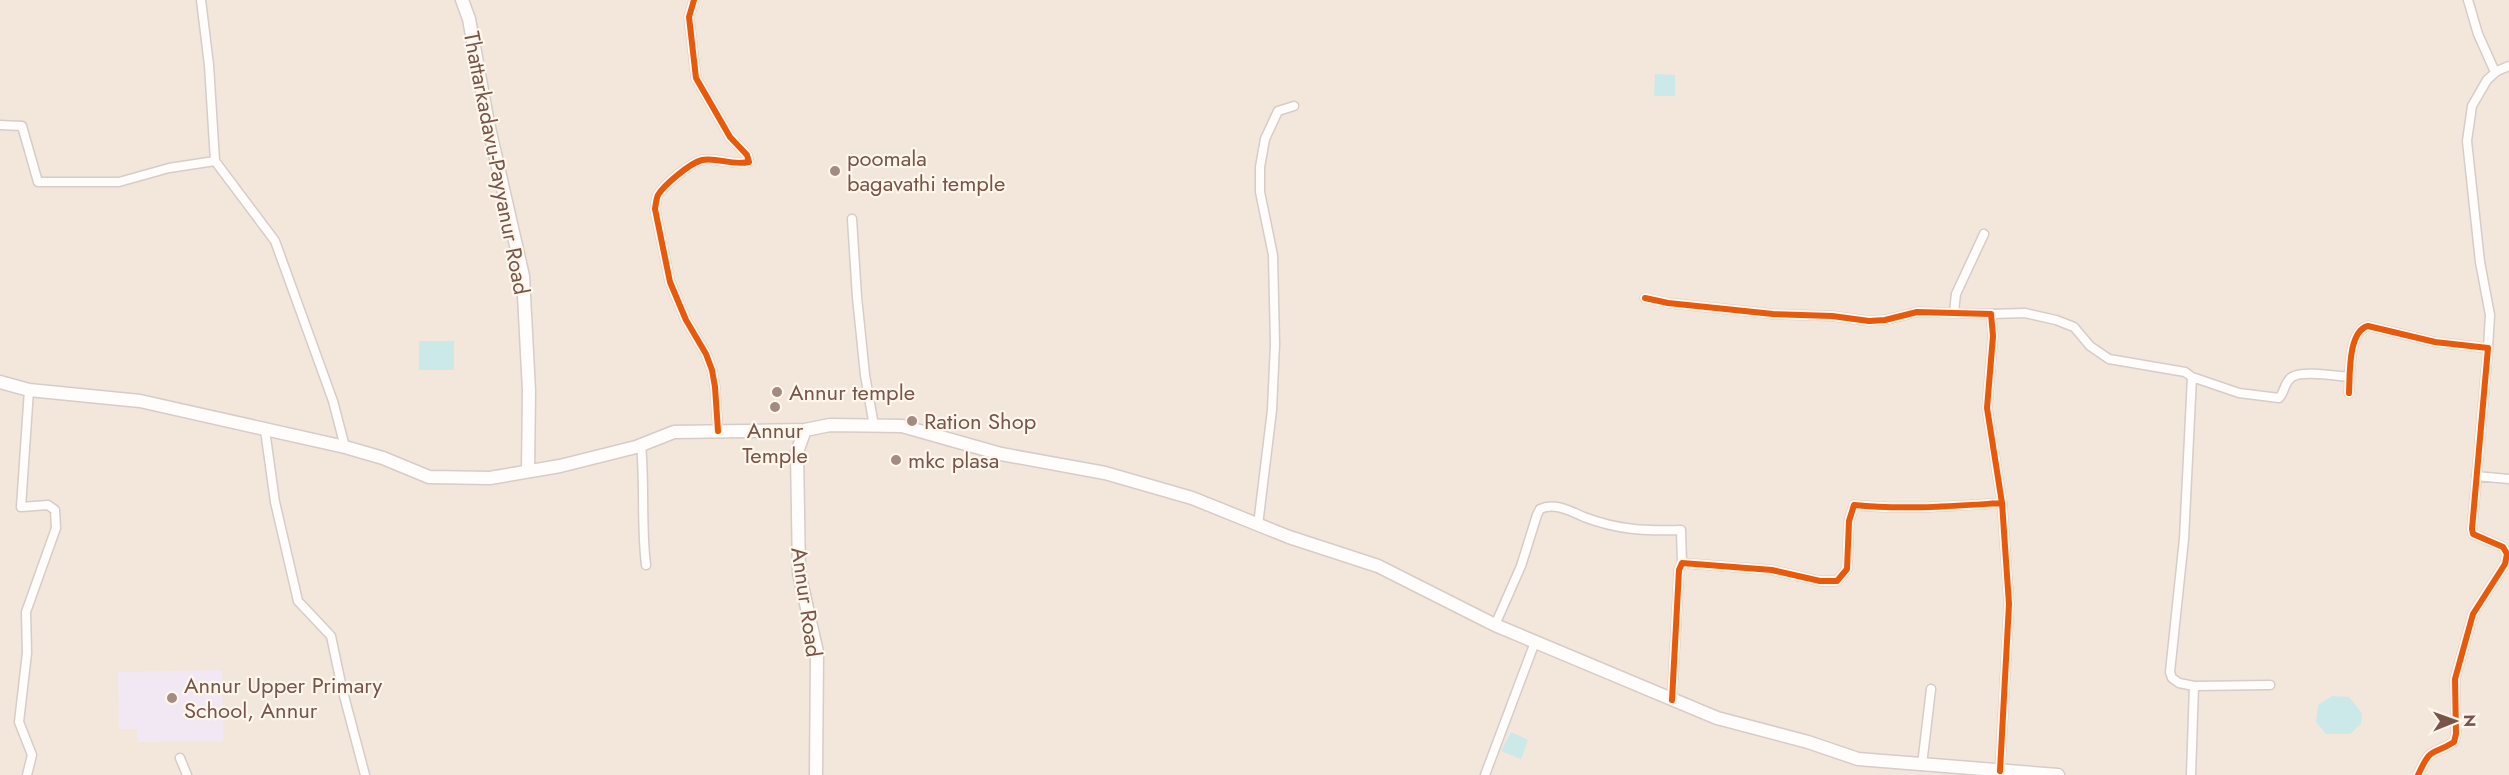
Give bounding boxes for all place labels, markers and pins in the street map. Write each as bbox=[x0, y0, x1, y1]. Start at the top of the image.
place label: poomala bagavathi temple bbox=[847, 142, 1005, 199]
marker: poomala bagavathi temple bbox=[828, 164, 842, 178]
place label: Annur temple bbox=[789, 376, 915, 408]
marker: Annur temple bbox=[770, 385, 784, 399]
marker: Annur Temple bbox=[768, 400, 782, 414]
place label: Ration Shop bbox=[924, 405, 1036, 437]
place label: Annur Temple bbox=[742, 414, 808, 471]
marker: Ration Shop bbox=[905, 414, 919, 428]
place label: mkc plasa bbox=[908, 444, 999, 476]
marker: mkc plasa bbox=[889, 453, 903, 467]
place label: Annur Upper Primary School, Annur bbox=[184, 669, 382, 726]
marker: Annur Upper Primary School, Annur bbox=[165, 691, 179, 705]

